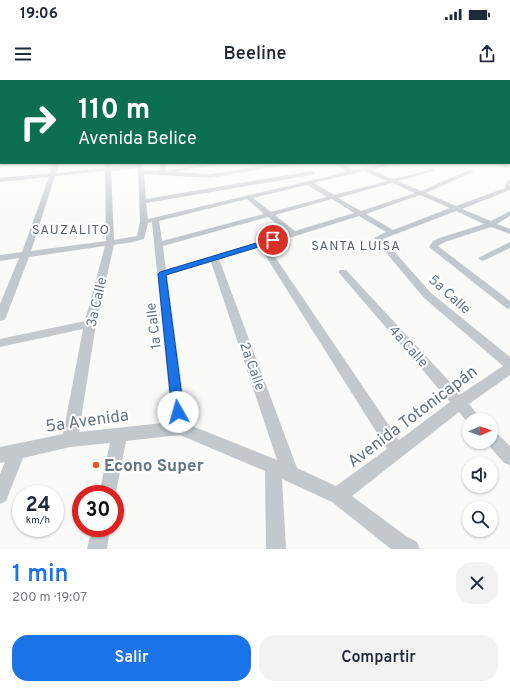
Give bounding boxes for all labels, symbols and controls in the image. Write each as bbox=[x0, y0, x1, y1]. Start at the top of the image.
text: 19:06 bbox=[20, 5, 58, 24]
icon: menu bbox=[12, 43, 34, 65]
text: Beeline bbox=[223, 43, 287, 66]
icon: share bbox=[476, 43, 498, 65]
text: 110 m bbox=[78, 93, 150, 129]
icon: right bbox=[12, 96, 64, 148]
text: Avenida Belice bbox=[78, 128, 197, 151]
district label: SAUZALITO bbox=[32, 223, 110, 239]
pin bbox=[256, 223, 290, 257]
icon: arrive bbox=[262, 229, 284, 251]
district label: SANTA LUISA bbox=[311, 239, 401, 255]
street label: 5a Calle bbox=[424, 272, 474, 318]
street label: 3a Calle bbox=[83, 276, 111, 329]
street label: 1a Calle bbox=[143, 302, 166, 350]
street label: 4a Calle bbox=[385, 322, 431, 372]
street label: 2a Calle bbox=[235, 340, 268, 393]
street label: Avenida Totonicapán bbox=[344, 362, 483, 474]
position arrow bbox=[157, 391, 199, 433]
street label: 5a Avenida bbox=[44, 405, 130, 439]
north arrow bbox=[462, 413, 498, 449]
map controls bbox=[462, 413, 498, 537]
place label: Econo Super bbox=[104, 456, 204, 478]
button: sound bbox=[462, 457, 498, 493]
marker: Econo Super bbox=[91, 460, 101, 470]
speed limit sign: 30 bbox=[72, 485, 124, 537]
text: 24 bbox=[25, 493, 51, 519]
button: search bbox=[462, 501, 498, 537]
text: km/h bbox=[26, 514, 50, 527]
text: 1 min bbox=[12, 560, 69, 590]
button: close bbox=[456, 562, 498, 604]
text: 200 m · 19:07 bbox=[12, 590, 87, 606]
button: Salir bbox=[12, 635, 251, 681]
button: Compartir bbox=[259, 635, 498, 681]

